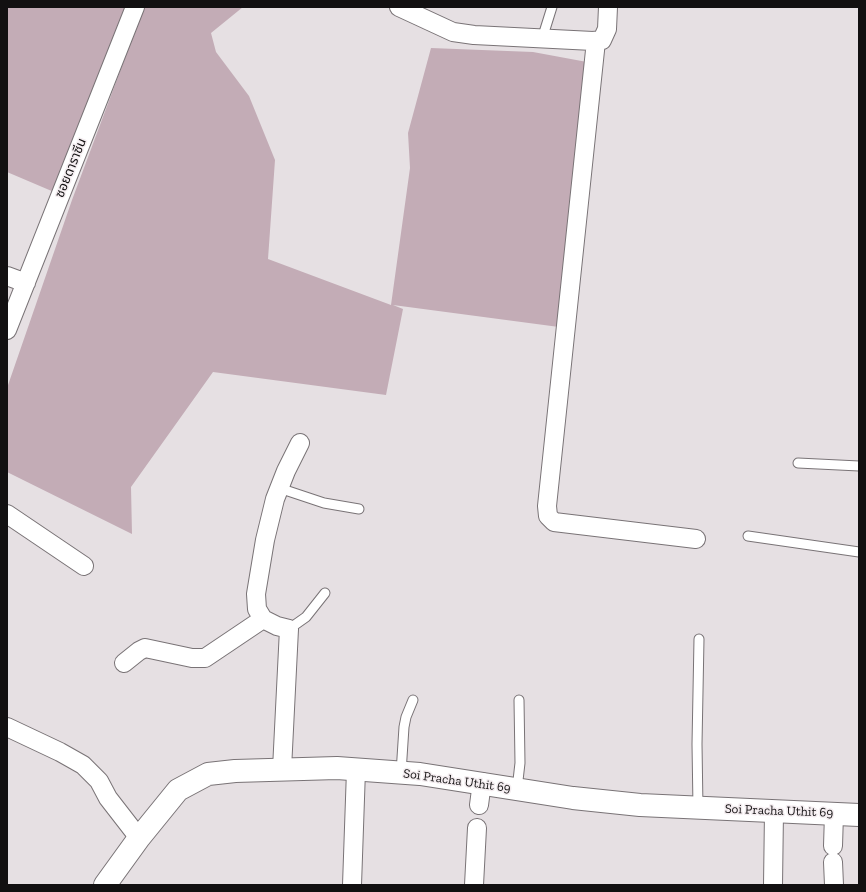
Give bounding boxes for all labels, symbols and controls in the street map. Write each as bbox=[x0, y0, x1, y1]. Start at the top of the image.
street label: ซอยดาราซีน bbox=[52, 136, 90, 200]
street label: Soi Pracha Uthit 69 bbox=[402, 766, 512, 796]
street label: Soi Pracha Uthit 69 bbox=[725, 801, 833, 821]

